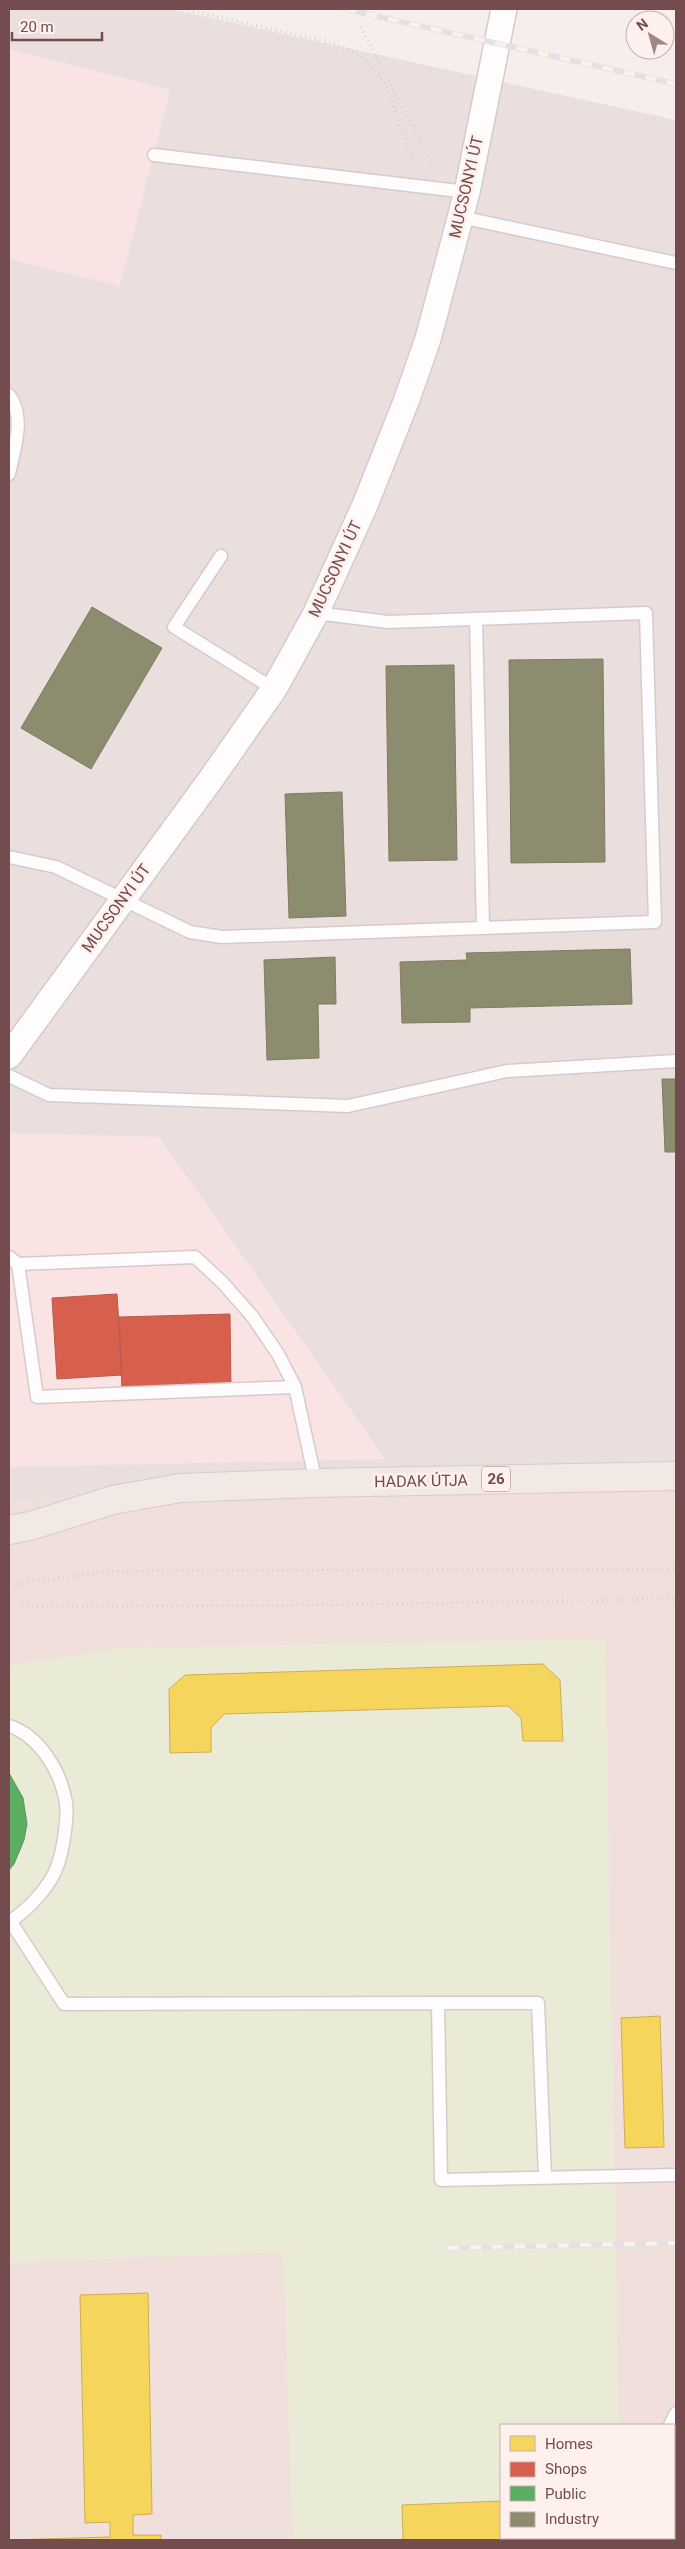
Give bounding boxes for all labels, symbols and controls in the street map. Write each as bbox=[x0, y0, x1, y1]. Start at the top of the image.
scale bar bbox=[12, 10, 102, 42]
north arrow bbox=[625, 10, 675, 60]
text: N bbox=[633, 15, 651, 34]
text: 20 m bbox=[20, 18, 54, 36]
street label: MUCSONYI ÚT bbox=[445, 134, 487, 240]
street label: MUCSONYI ÚT bbox=[304, 517, 366, 620]
street label: MUCSONYI ÚT bbox=[78, 860, 155, 956]
road number: 26 bbox=[482, 1466, 510, 1492]
street label: HADAK ÚTJA bbox=[374, 1471, 469, 1491]
legend bbox=[500, 2424, 675, 2539]
text: Homes bbox=[545, 2435, 593, 2453]
text: Shops bbox=[545, 2460, 587, 2478]
text: Public bbox=[545, 2485, 586, 2503]
text: Industry bbox=[545, 2510, 599, 2528]

